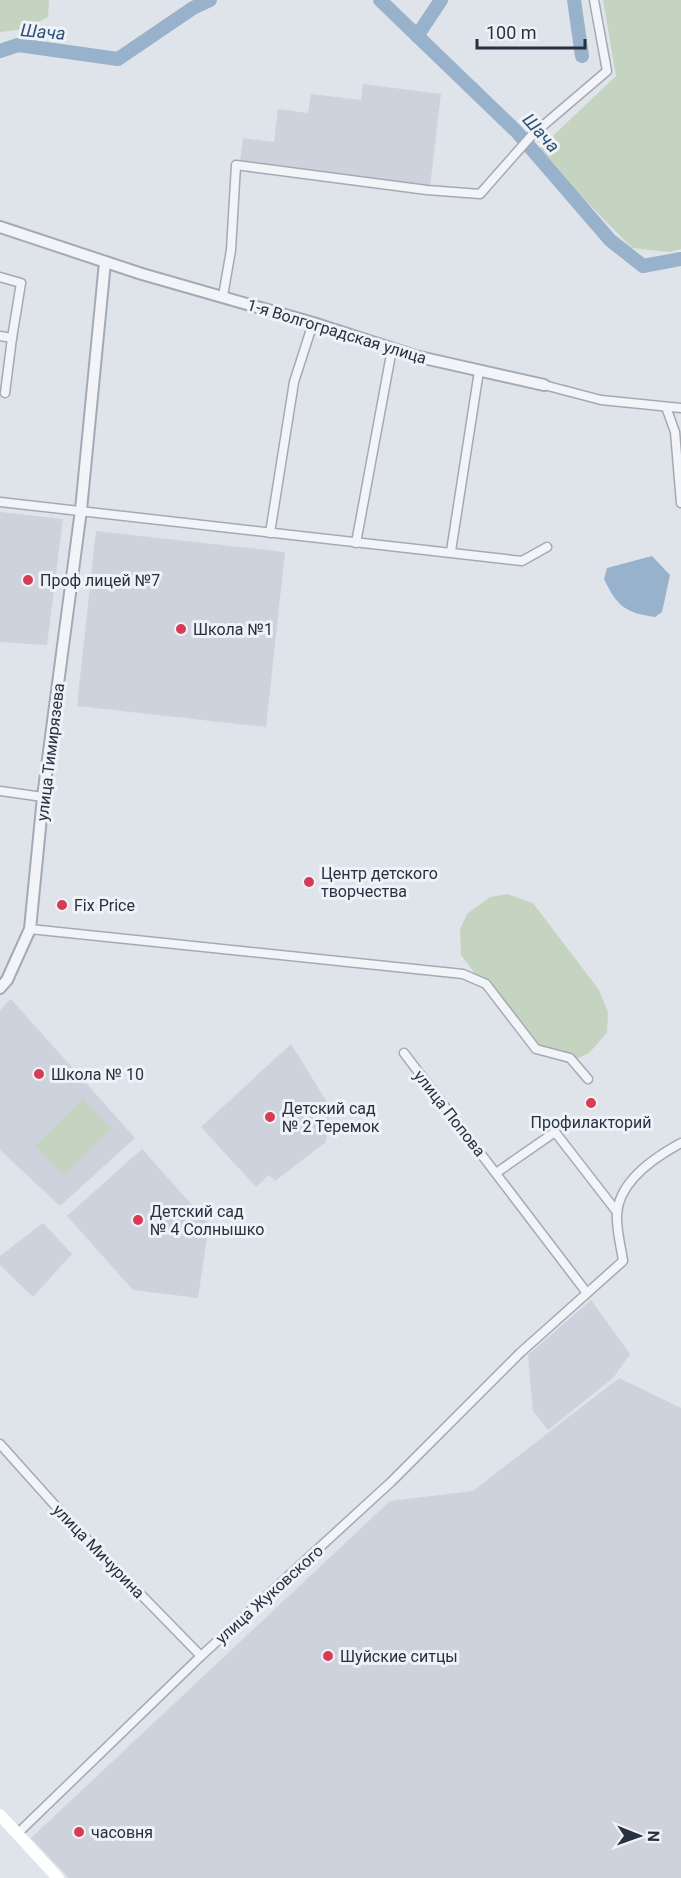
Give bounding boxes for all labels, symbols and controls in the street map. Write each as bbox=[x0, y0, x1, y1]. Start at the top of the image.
scale bar bbox=[477, 12, 585, 50]
water label: Шача bbox=[20, 19, 66, 44]
text: 100 m bbox=[486, 22, 537, 43]
water label: Шача bbox=[519, 109, 564, 156]
street label: 1-я Волгоградская улица bbox=[245, 295, 429, 368]
place label: Проф лицей №7 bbox=[40, 571, 160, 590]
marker: Проф лицей №7 bbox=[21, 573, 35, 587]
place label: Школа №1 bbox=[193, 620, 273, 639]
marker: Школа №1 bbox=[174, 622, 188, 636]
street label: улица Тимирязева bbox=[33, 682, 68, 822]
place label: Центр детского творчества bbox=[321, 864, 438, 901]
marker: Центр детского творчества bbox=[302, 875, 316, 889]
place label: Fix Price bbox=[74, 896, 135, 915]
marker: Fix Price bbox=[55, 898, 69, 912]
place label: Школа № 10 bbox=[51, 1065, 144, 1084]
street label: улица Попова bbox=[410, 1066, 489, 1160]
marker: Школа № 10 bbox=[32, 1067, 46, 1081]
marker: Профилакторий bbox=[584, 1096, 598, 1110]
place label: Детский сад № 2 Теремок bbox=[282, 1099, 380, 1136]
marker: Детский сад № 2 Теремок bbox=[263, 1110, 277, 1124]
place label: Профилакторий bbox=[531, 1113, 651, 1132]
place label: Детский сад № 4 Солнышко bbox=[150, 1202, 264, 1239]
marker: Детский сад № 4 Солнышко bbox=[131, 1213, 145, 1227]
street label: улица Мичурина bbox=[49, 1500, 148, 1602]
street label: улица Жуковского bbox=[212, 1541, 327, 1648]
place label: Шуйские ситцы bbox=[340, 1647, 458, 1666]
marker: Шуйские ситцы bbox=[321, 1649, 335, 1663]
north arrow bbox=[609, 1806, 669, 1866]
place label: часовня bbox=[91, 1823, 153, 1842]
marker: часовня bbox=[72, 1825, 86, 1839]
text: N bbox=[644, 1830, 663, 1842]

